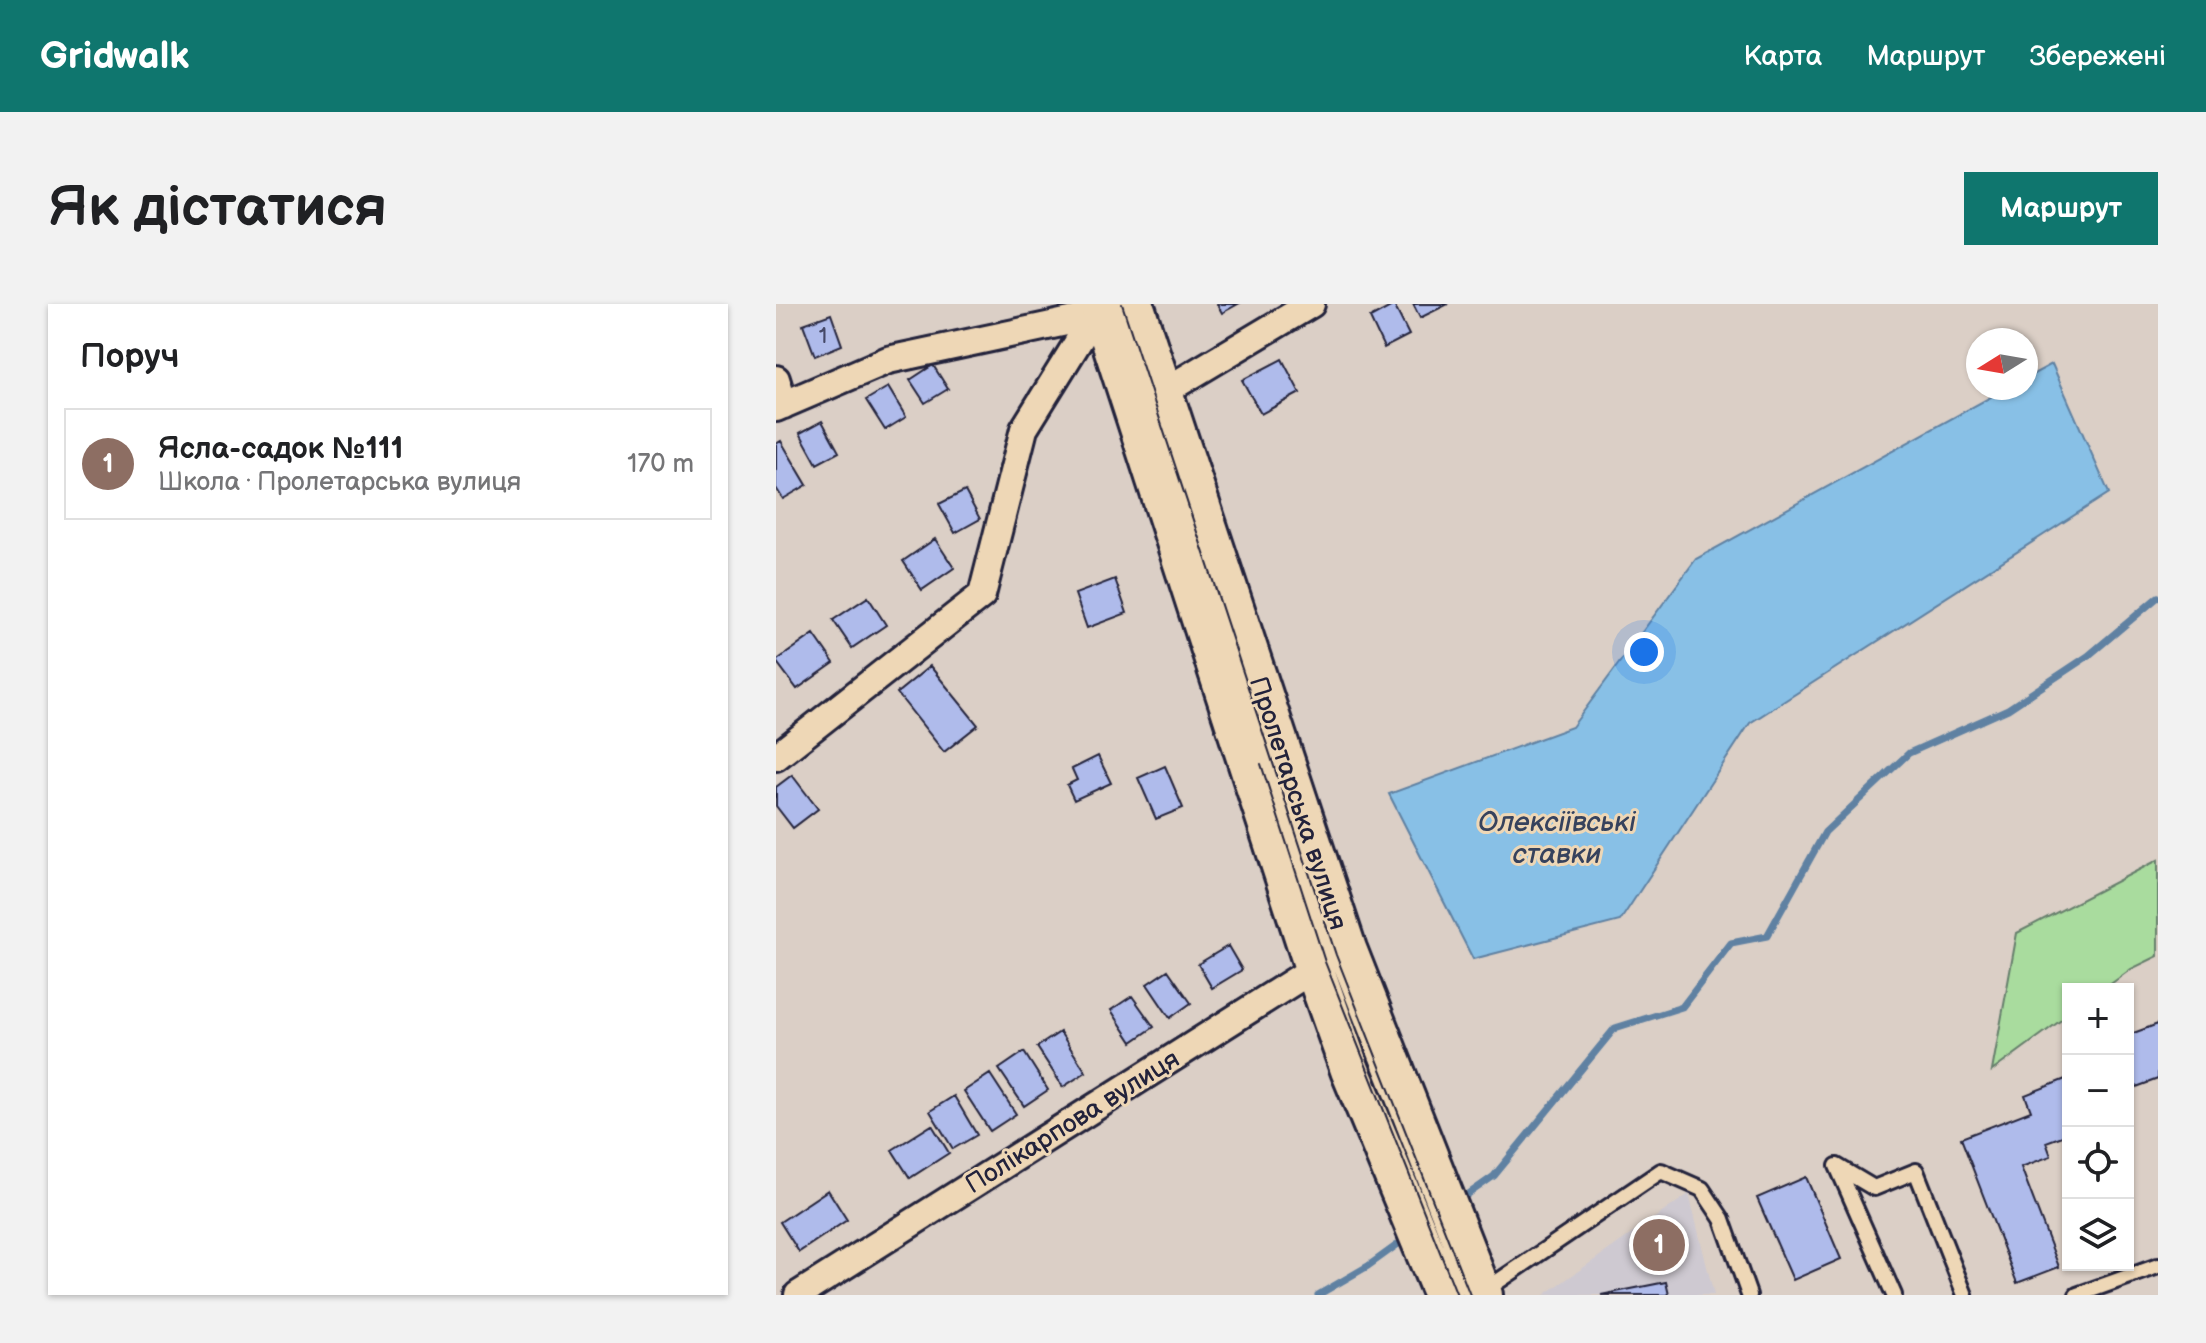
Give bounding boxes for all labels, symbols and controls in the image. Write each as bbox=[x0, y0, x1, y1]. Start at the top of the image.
text: Gridwalk bbox=[40, 34, 189, 79]
text: Карта bbox=[1744, 40, 1822, 73]
text: Маршрут bbox=[1866, 40, 1985, 73]
text: Збережені bbox=[2029, 40, 2166, 73]
button: Маршрут bbox=[1964, 172, 2158, 245]
text: Як дістатися bbox=[48, 175, 387, 242]
house number: 1 bbox=[819, 323, 827, 350]
north arrow bbox=[1966, 328, 2038, 400]
text: Поруч bbox=[80, 336, 179, 377]
text: Ясла-садок №111 bbox=[158, 431, 403, 467]
text: 1 bbox=[103, 449, 113, 480]
text: 170 m bbox=[627, 449, 694, 480]
text: Школа · Пролетарська вулиця bbox=[158, 467, 521, 498]
your location bbox=[1624, 632, 1664, 672]
street label: Пролетарська вулиця bbox=[1242, 673, 1353, 934]
water label: Олексіївські ставки bbox=[1478, 806, 1637, 871]
map controls bbox=[2062, 983, 2134, 1271]
button: + bbox=[2062, 983, 2134, 1055]
street label: Полікарпова вулиця bbox=[960, 1044, 1186, 1201]
button: − bbox=[2062, 1055, 2134, 1127]
button: locate bbox=[2062, 1127, 2134, 1199]
button: layers bbox=[2062, 1199, 2134, 1271]
pin: 1 bbox=[1633, 1215, 1685, 1275]

